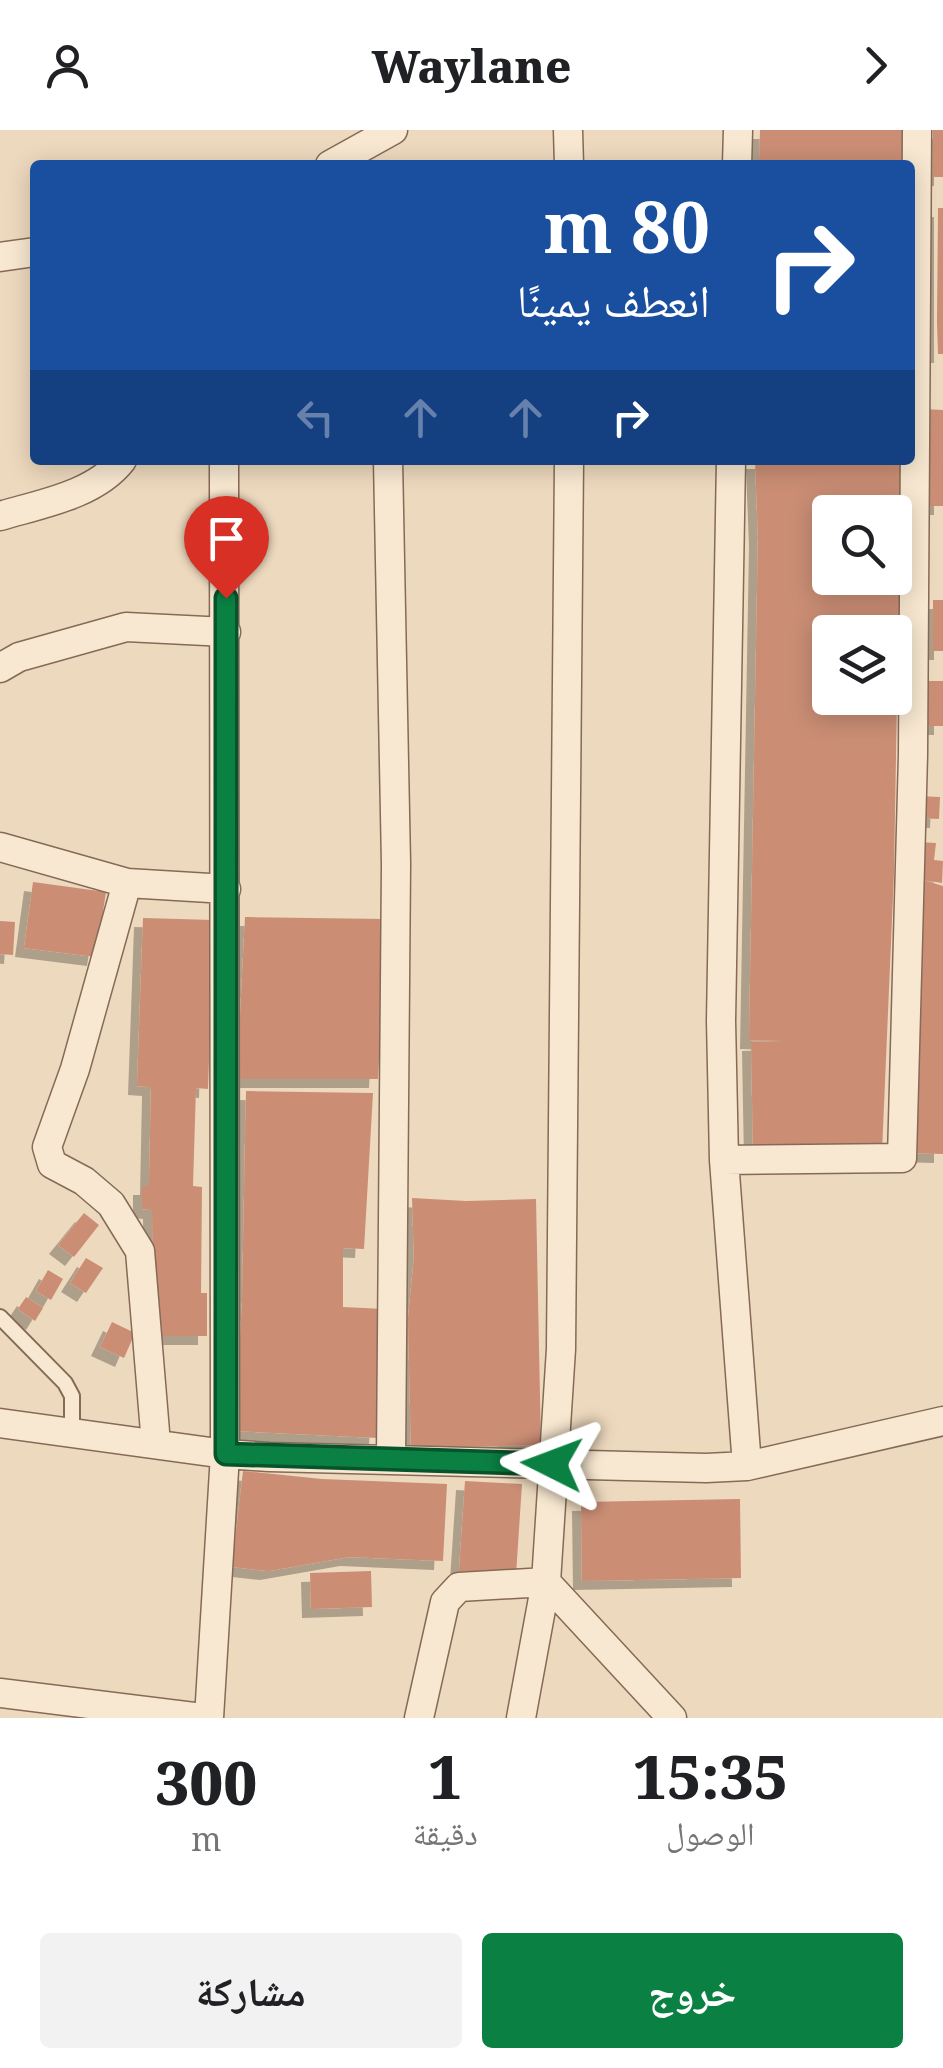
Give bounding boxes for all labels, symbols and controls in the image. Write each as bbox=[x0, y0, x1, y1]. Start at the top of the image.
text: Waylane bbox=[372, 35, 571, 96]
icon: person bbox=[40, 38, 95, 93]
icon: forward bbox=[848, 38, 903, 93]
text: 80 m bbox=[544, 178, 710, 274]
icon: right bbox=[745, 200, 875, 330]
text: انعطف يمينًا bbox=[517, 269, 710, 330]
icon: left bbox=[288, 390, 343, 445]
icon: ahead bbox=[393, 390, 448, 445]
icon: ahead bbox=[498, 390, 553, 445]
icon: right bbox=[603, 390, 658, 445]
map controls bbox=[812, 495, 912, 715]
button: search bbox=[812, 495, 912, 595]
pin bbox=[184, 496, 269, 599]
icon: arrive bbox=[199, 511, 254, 566]
button: layers bbox=[812, 615, 912, 715]
position arrow bbox=[500, 1412, 604, 1516]
text: 1 bbox=[428, 1735, 462, 1817]
text: 15:35 bbox=[633, 1735, 788, 1817]
text: 300 bbox=[155, 1741, 257, 1823]
text: دقيقة bbox=[413, 1811, 478, 1854]
text: الوصول bbox=[666, 1811, 755, 1854]
text: m bbox=[191, 1817, 221, 1860]
button: مشاركة bbox=[40, 1933, 462, 2048]
button: خروج bbox=[482, 1933, 903, 2048]

